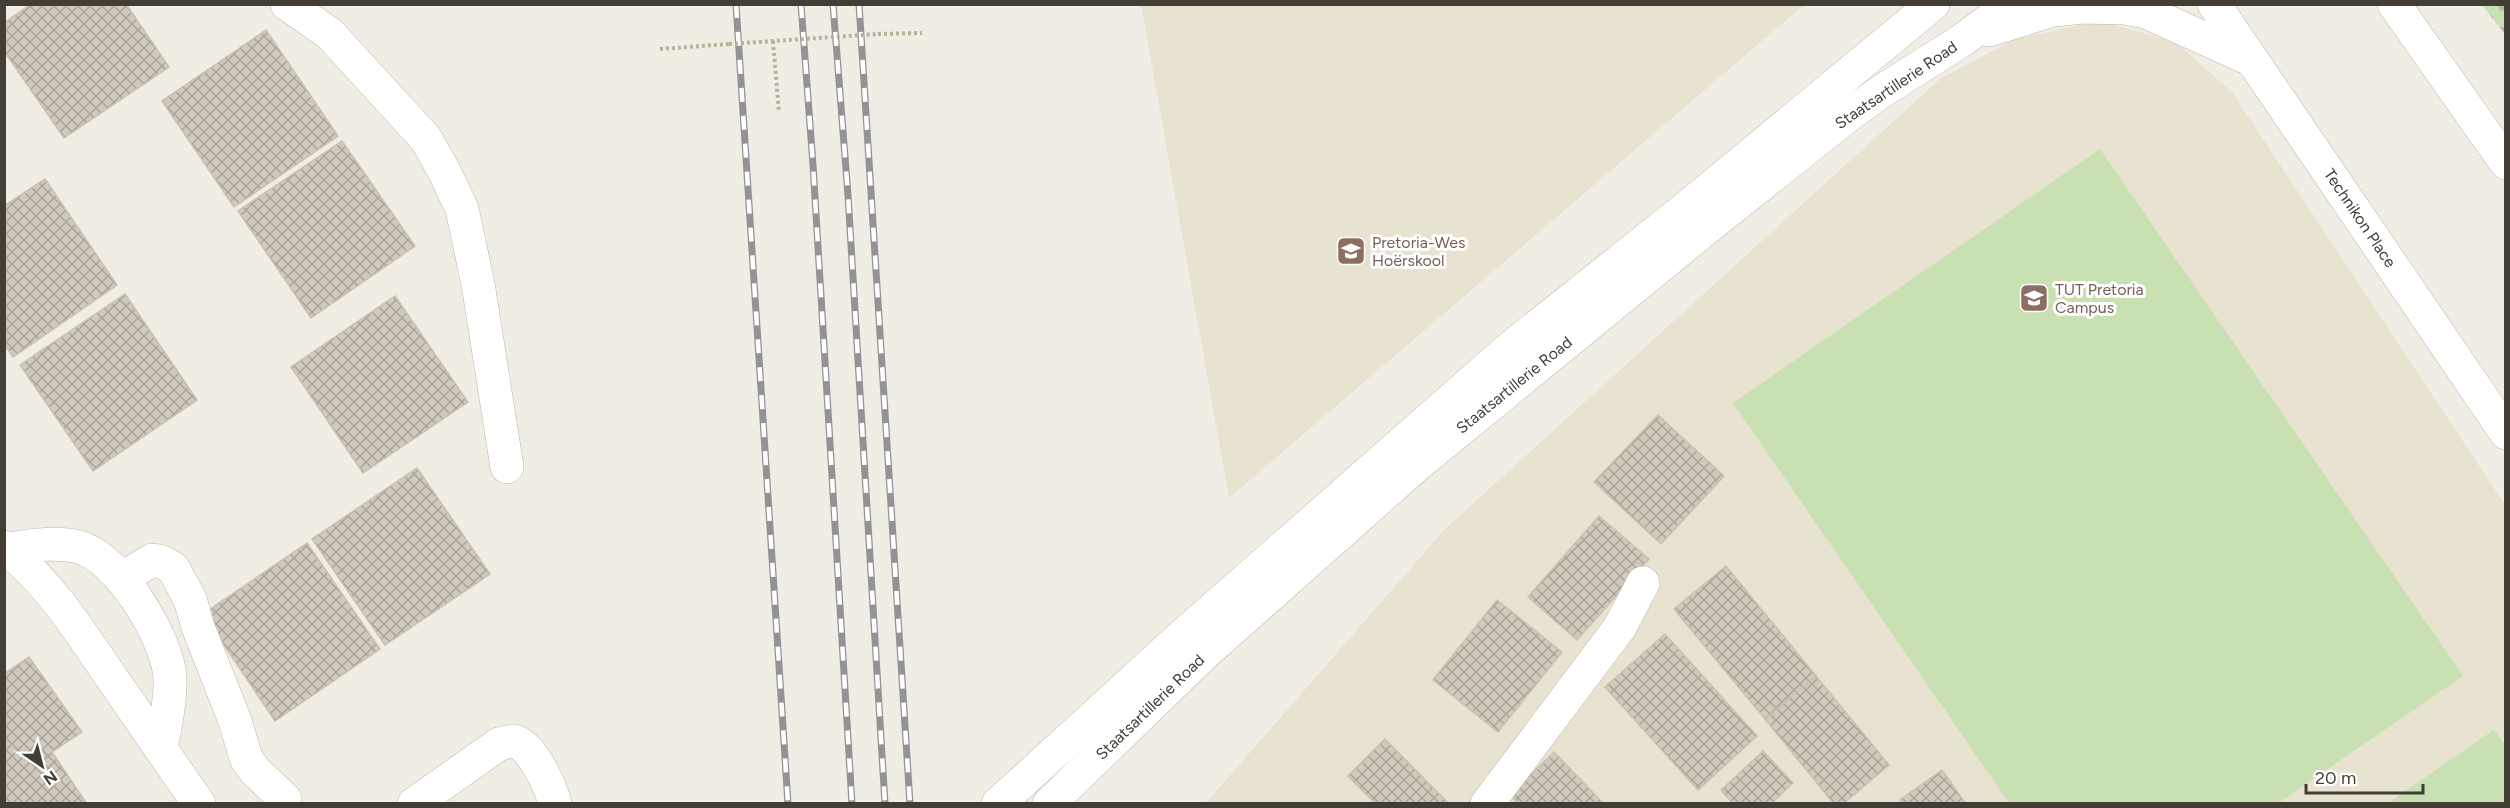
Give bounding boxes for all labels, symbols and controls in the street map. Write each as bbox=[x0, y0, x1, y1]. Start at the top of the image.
street label: Staatsartillerie Road bbox=[1831, 37, 1961, 133]
street label: Technikon Place bbox=[2320, 165, 2400, 271]
place label: Pretoria-Wes Hoërskool bbox=[1372, 233, 1465, 270]
school or university icon: Pretoria-Wes Hoërskool bbox=[1335, 235, 1367, 267]
place label: TUT Pretoria Campus bbox=[2055, 280, 2144, 317]
school or university icon: TUT Pretoria Campus bbox=[2018, 282, 2050, 314]
street label: Staatsartillerie Road bbox=[1452, 332, 1576, 438]
street label: Staatsartillerie Road bbox=[1092, 650, 1208, 764]
north arrow bbox=[12, 736, 72, 796]
scale bar bbox=[2306, 757, 2423, 795]
text: N bbox=[40, 767, 61, 789]
text: 20 m bbox=[2315, 767, 2356, 789]

